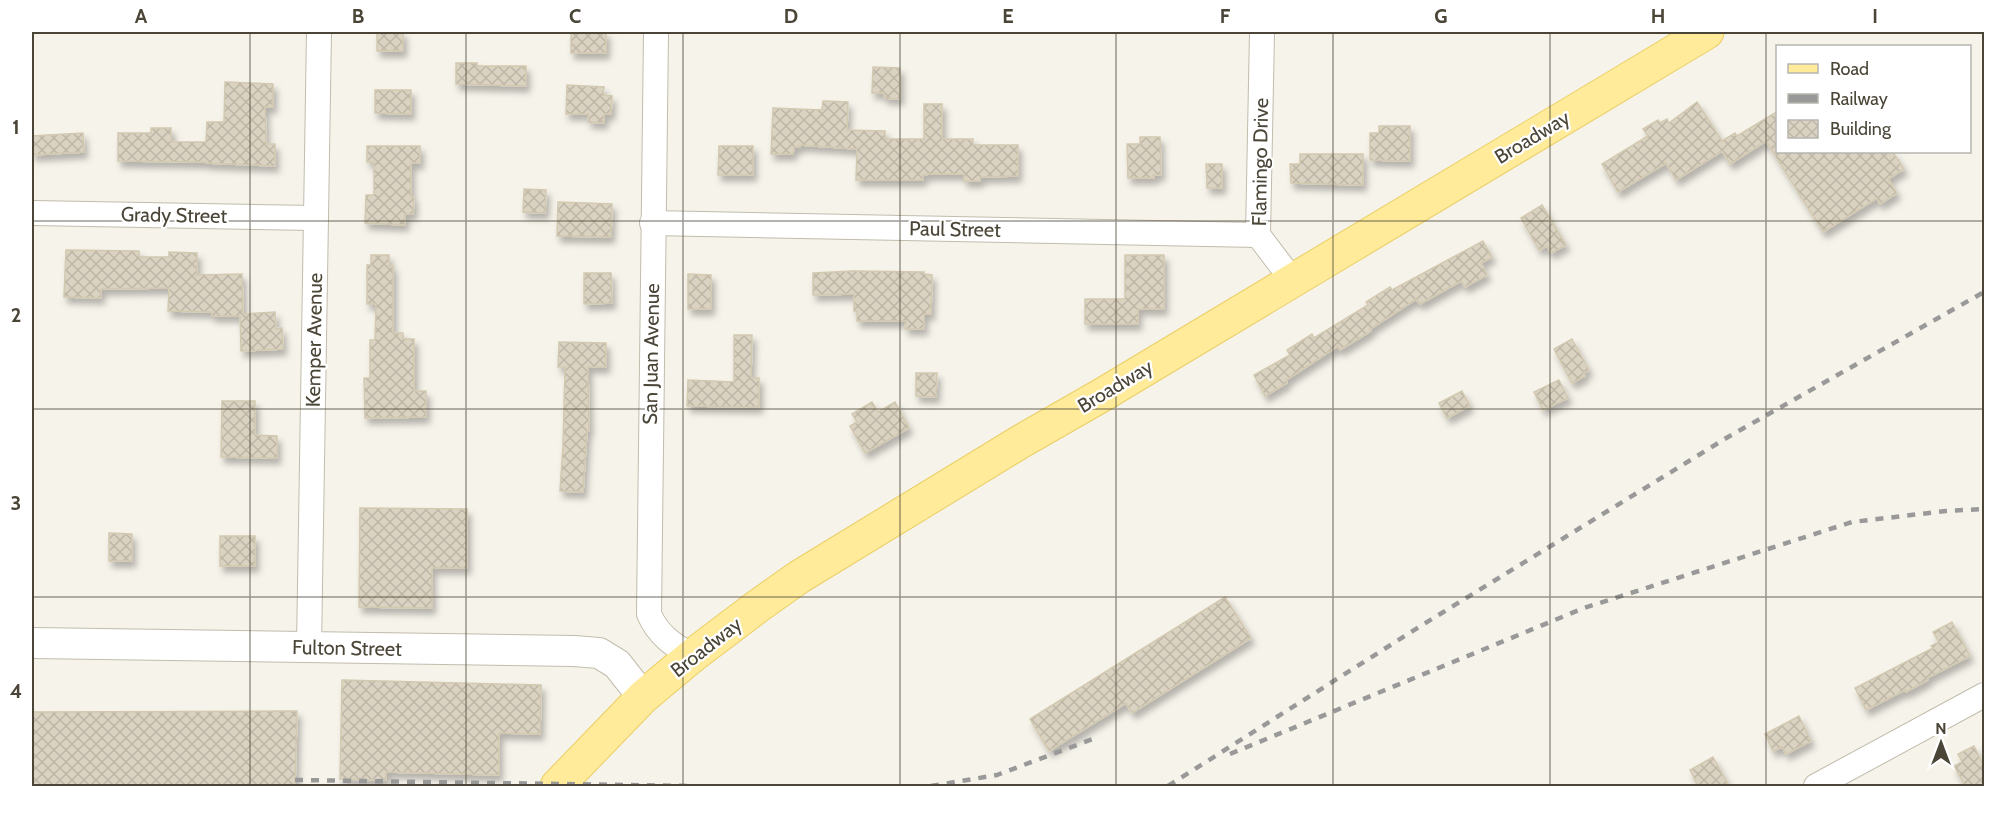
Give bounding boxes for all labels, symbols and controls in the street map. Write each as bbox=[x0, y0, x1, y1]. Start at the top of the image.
text: A bbox=[135, 4, 148, 28]
text: B bbox=[352, 4, 364, 28]
text: C bbox=[569, 4, 581, 28]
text: D bbox=[784, 4, 798, 28]
text: E bbox=[1002, 4, 1014, 28]
text: F bbox=[1220, 4, 1231, 28]
text: G bbox=[1434, 4, 1448, 28]
text: H bbox=[1651, 4, 1665, 28]
text: I bbox=[1872, 4, 1878, 28]
legend bbox=[1776, 45, 1971, 153]
text: Road bbox=[1830, 58, 1869, 80]
text: Railway bbox=[1830, 88, 1888, 110]
street label: Flamingo Drive bbox=[1247, 98, 1273, 226]
street label: Broadway bbox=[1490, 105, 1574, 169]
text: 1 bbox=[12, 115, 20, 139]
text: Building bbox=[1830, 118, 1892, 140]
street label: Grady Street bbox=[121, 202, 228, 228]
street label: Paul Street bbox=[909, 216, 1001, 242]
street label: Kemper Avenue bbox=[301, 273, 327, 407]
street label: San Juan Avenue bbox=[638, 283, 664, 425]
text: 2 bbox=[11, 303, 21, 327]
street label: Broadway bbox=[1073, 354, 1157, 418]
text: 3 bbox=[11, 491, 21, 515]
street label: Broadway bbox=[666, 612, 746, 682]
street label: Fulton Street bbox=[292, 635, 402, 661]
text: 4 bbox=[10, 679, 22, 703]
north arrow bbox=[1911, 713, 1971, 773]
text: N bbox=[1935, 719, 1947, 738]

